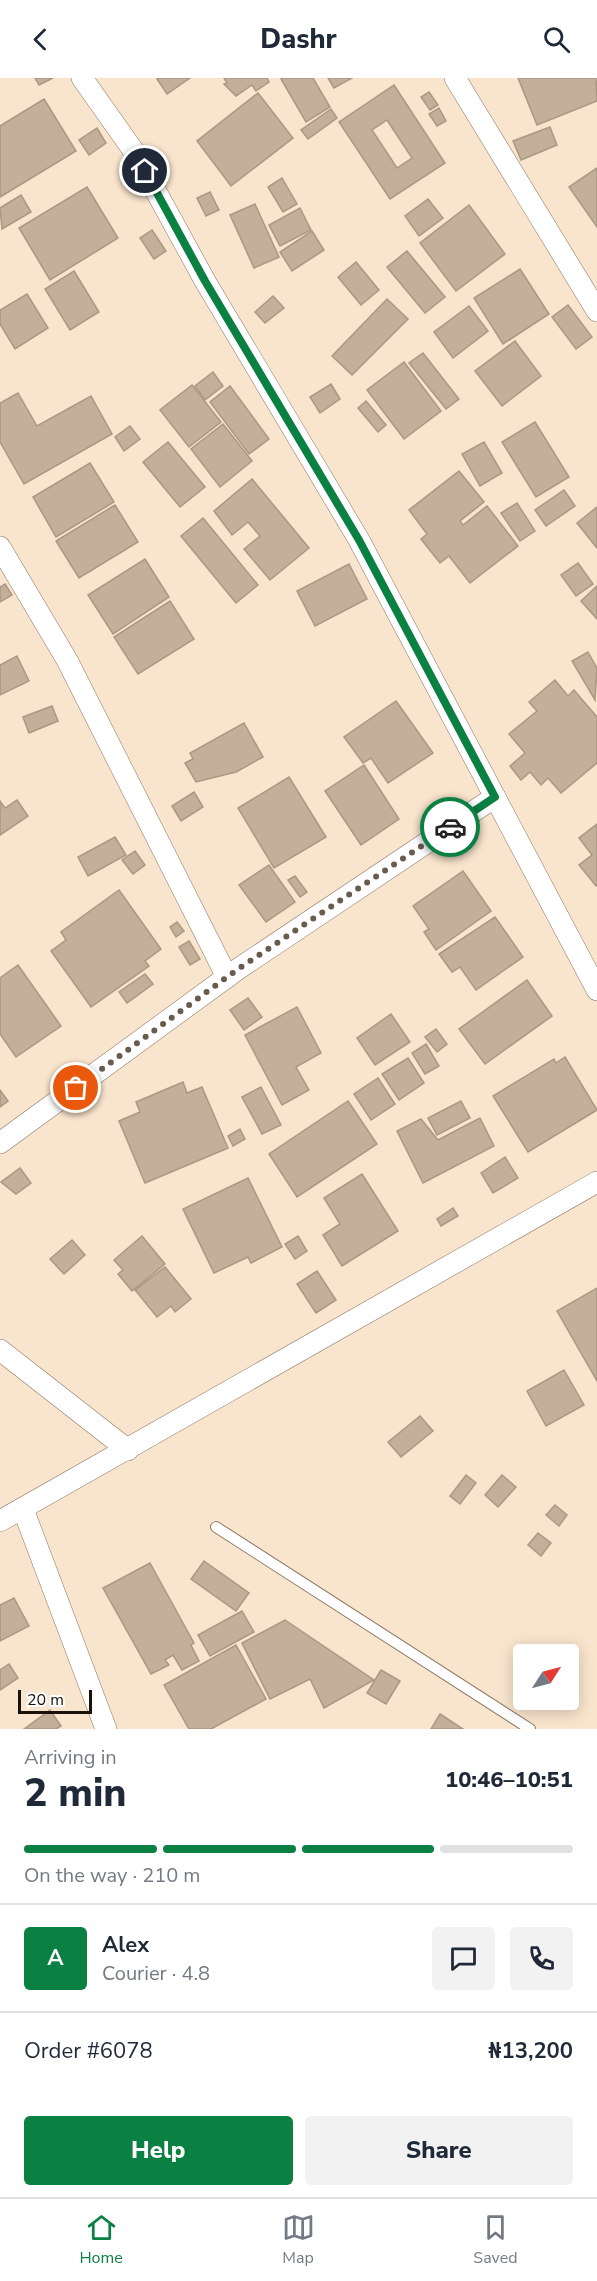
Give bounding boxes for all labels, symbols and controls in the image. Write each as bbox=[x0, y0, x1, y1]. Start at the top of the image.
text: Dashr bbox=[260, 21, 337, 58]
icon: back bbox=[24, 23, 57, 56]
icon: search bbox=[540, 23, 573, 56]
pin bbox=[119, 145, 170, 196]
icon: home bbox=[128, 154, 161, 187]
courier bbox=[420, 797, 480, 857]
icon: car bbox=[434, 811, 467, 844]
pin bbox=[50, 1062, 101, 1113]
icon: bag bbox=[59, 1071, 92, 1104]
north arrow bbox=[513, 1644, 579, 1710]
map controls bbox=[513, 1644, 579, 1710]
scale bar bbox=[18, 1687, 92, 1714]
text: 20 m bbox=[27, 1689, 64, 1711]
text: Arriving in bbox=[24, 1744, 117, 1771]
text: 10:46–10:51 bbox=[445, 1765, 573, 1795]
text: 2 min bbox=[24, 1767, 127, 1820]
text: On the way · 210 m bbox=[24, 1862, 200, 1889]
button: chat bbox=[432, 1927, 495, 1990]
button: phone bbox=[510, 1927, 573, 1990]
text: Alex bbox=[102, 1930, 149, 1960]
text: A bbox=[47, 1943, 64, 1973]
text: Courier · 4.8 bbox=[102, 1960, 210, 1987]
text: Order #6078 bbox=[24, 2036, 153, 2066]
text: ₦13,200 bbox=[488, 2036, 573, 2066]
button: Help bbox=[24, 2116, 293, 2185]
button: Share bbox=[305, 2116, 573, 2185]
tab: Home bbox=[79, 2211, 123, 2269]
tab: Map bbox=[282, 2211, 315, 2269]
tab: Saved bbox=[473, 2211, 518, 2269]

